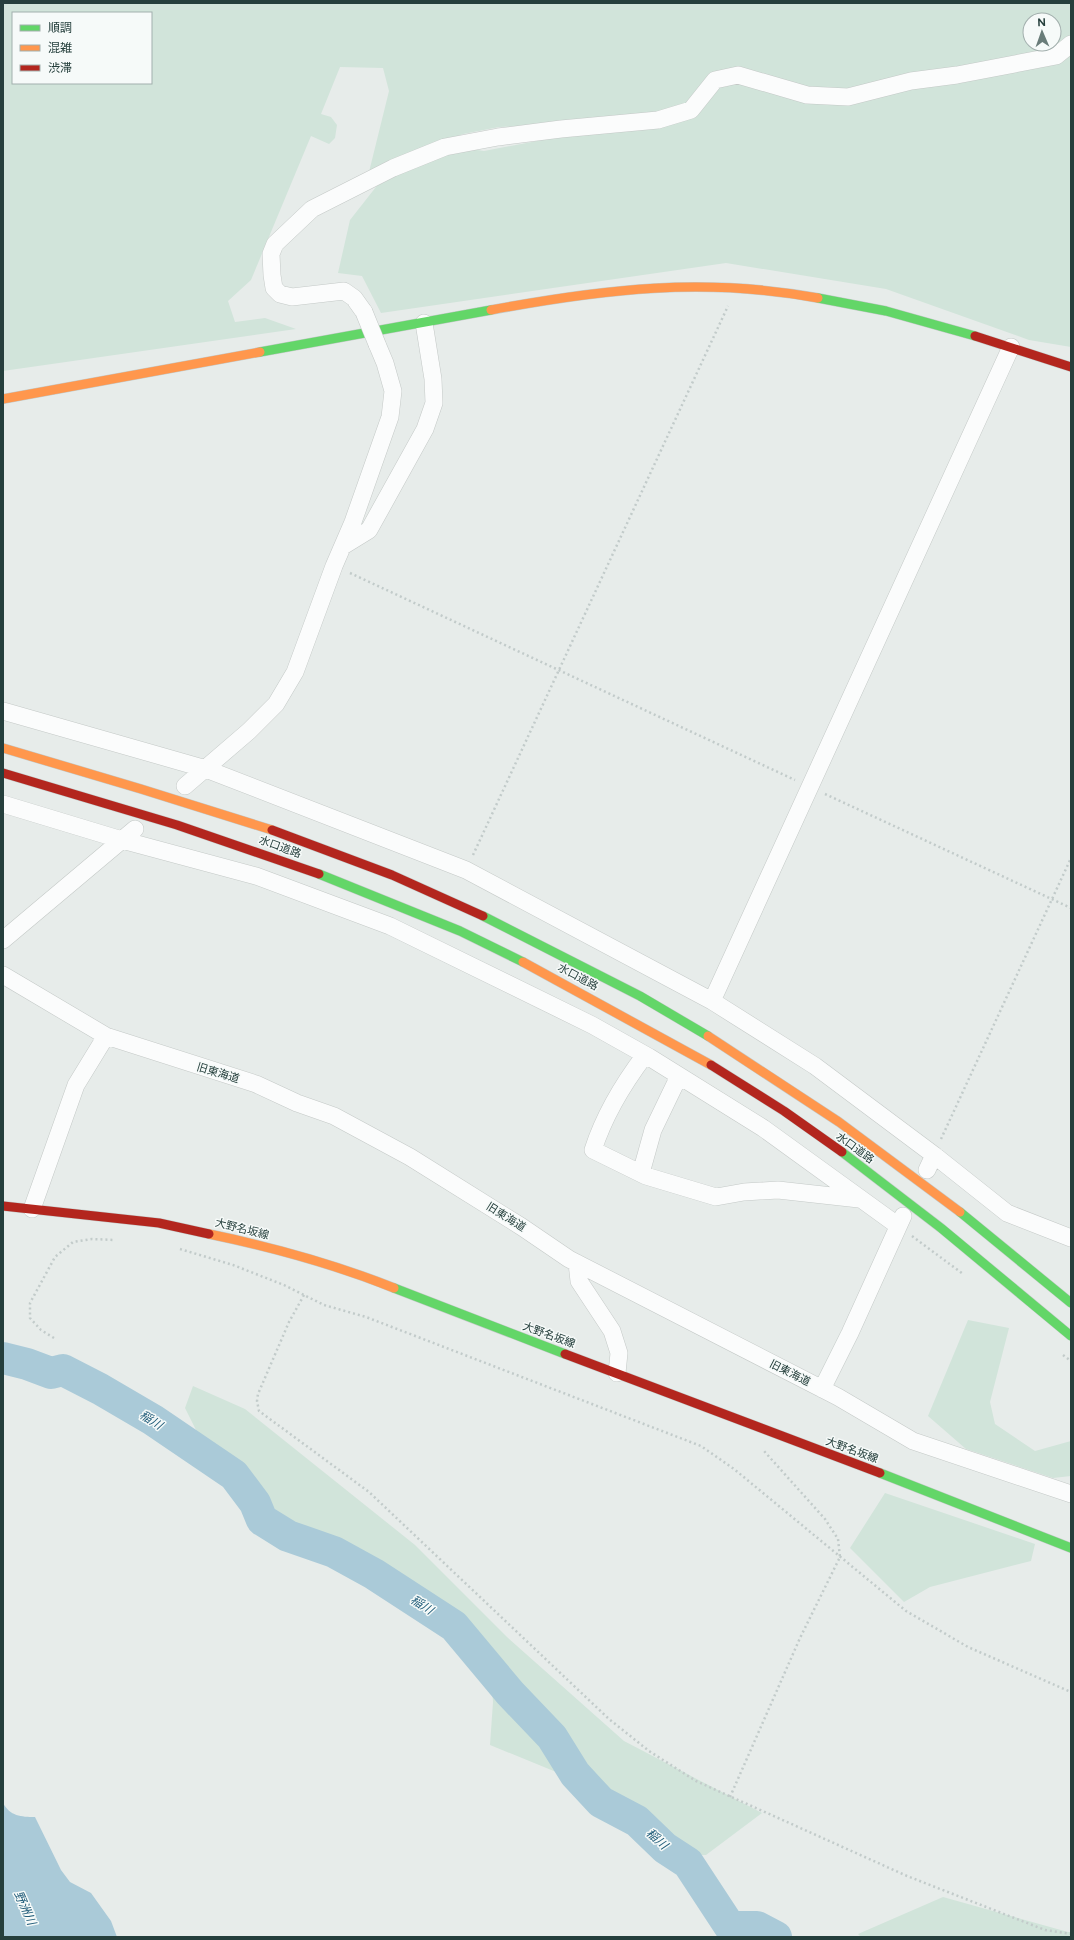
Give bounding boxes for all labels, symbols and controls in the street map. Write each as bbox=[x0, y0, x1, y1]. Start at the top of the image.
legend bbox=[12, 12, 152, 84]
north arrow bbox=[1022, 12, 1062, 52]
text: N bbox=[1037, 16, 1046, 29]
text: 順調 bbox=[48, 21, 72, 35]
text: 混雑 bbox=[48, 41, 72, 55]
text: 渋滞 bbox=[48, 61, 72, 75]
street label: 水口道路 bbox=[257, 833, 303, 861]
street label: 水口道路 bbox=[556, 961, 600, 993]
street label: 旧東海道 bbox=[195, 1060, 241, 1086]
street label: 水口道路 bbox=[833, 1130, 877, 1166]
street label: 旧東海道 bbox=[484, 1200, 528, 1234]
street label: 大野名坂線 bbox=[214, 1216, 270, 1242]
street label: 大野名坂線 bbox=[521, 1319, 577, 1351]
street label: 旧東海道 bbox=[767, 1357, 813, 1389]
water label: 稲川 bbox=[137, 1408, 167, 1433]
street label: 大野名坂線 bbox=[824, 1434, 880, 1466]
water label: 稲川 bbox=[408, 1593, 438, 1618]
water label: 稲川 bbox=[643, 1826, 672, 1854]
water label: 野洲川 bbox=[11, 1889, 40, 1929]

